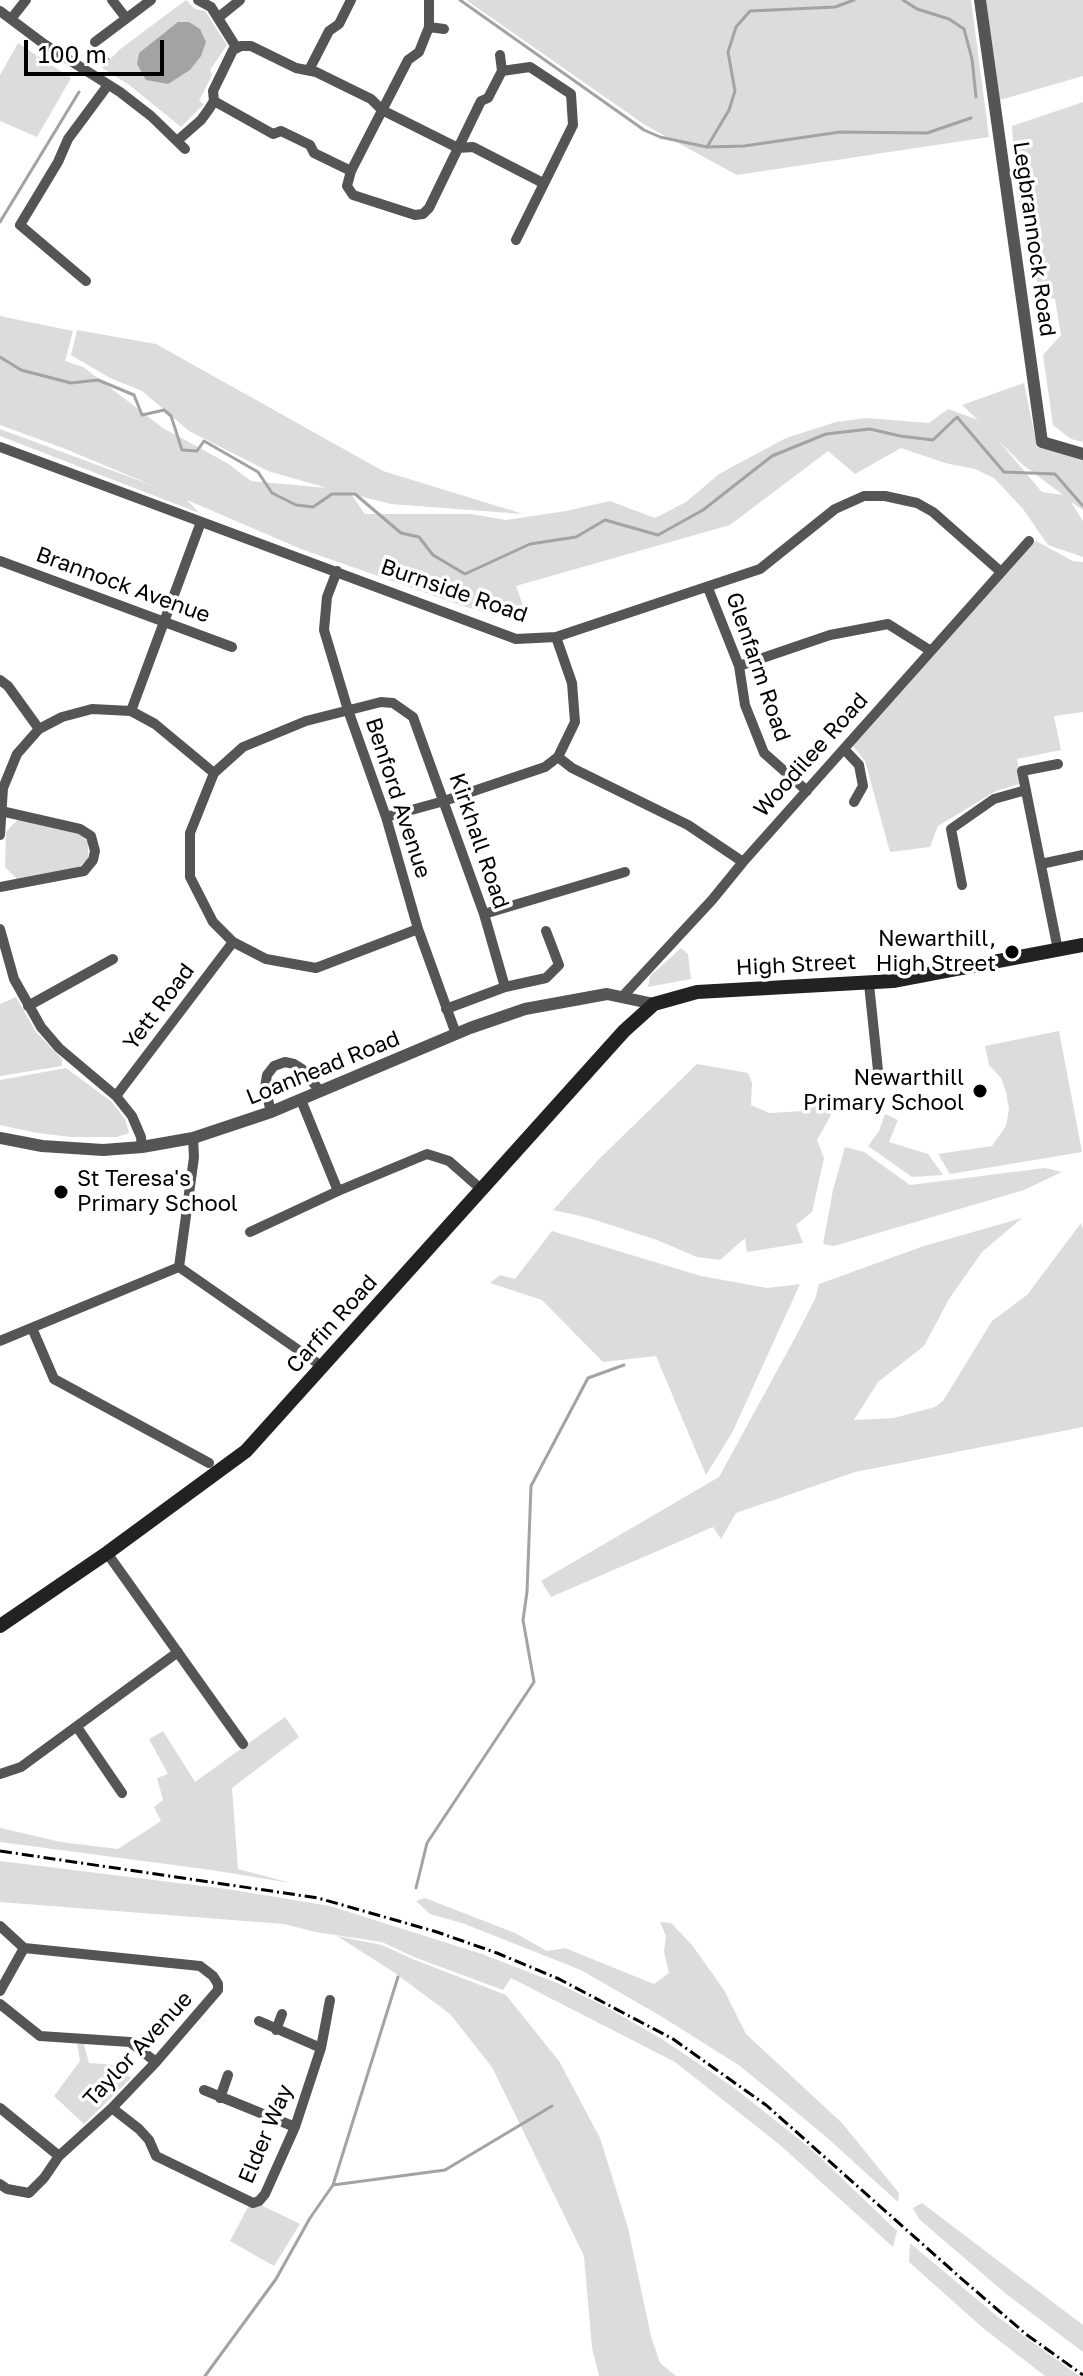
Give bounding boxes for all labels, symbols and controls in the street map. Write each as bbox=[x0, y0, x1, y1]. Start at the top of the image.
scale bar bbox=[28, 24, 168, 74]
text: 100 m bbox=[38, 39, 107, 68]
street label: Legbrannock Road bbox=[1007, 140, 1061, 338]
street label: Brannock Avenue bbox=[32, 541, 214, 629]
street label: Burnside Road bbox=[377, 554, 531, 628]
street label: Glenfarm Road bbox=[720, 589, 796, 745]
street label: Woodilee Road bbox=[748, 688, 874, 822]
street label: Benford Avenue bbox=[360, 714, 436, 882]
street label: Kirkhall Road bbox=[443, 770, 515, 912]
place label: Newarthill, High Street bbox=[876, 926, 996, 978]
marker: Newarthill, High Street bbox=[1003, 943, 1021, 961]
street label: High Street bbox=[735, 949, 857, 981]
street label: Yett Road bbox=[118, 958, 200, 1056]
street label: Loanhead Road bbox=[242, 1025, 404, 1111]
place label: Newarthill Primary School bbox=[803, 1065, 964, 1116]
marker: Newarthill Primary School bbox=[971, 1082, 989, 1100]
place label: St Teresa's Primary School bbox=[77, 1166, 238, 1218]
marker: St Teresa's Primary School bbox=[52, 1183, 70, 1201]
street label: Carfin Road bbox=[281, 1269, 383, 1379]
street label: Taylor Avenue bbox=[78, 1986, 198, 2112]
street label: Elder Way bbox=[233, 2080, 299, 2188]

